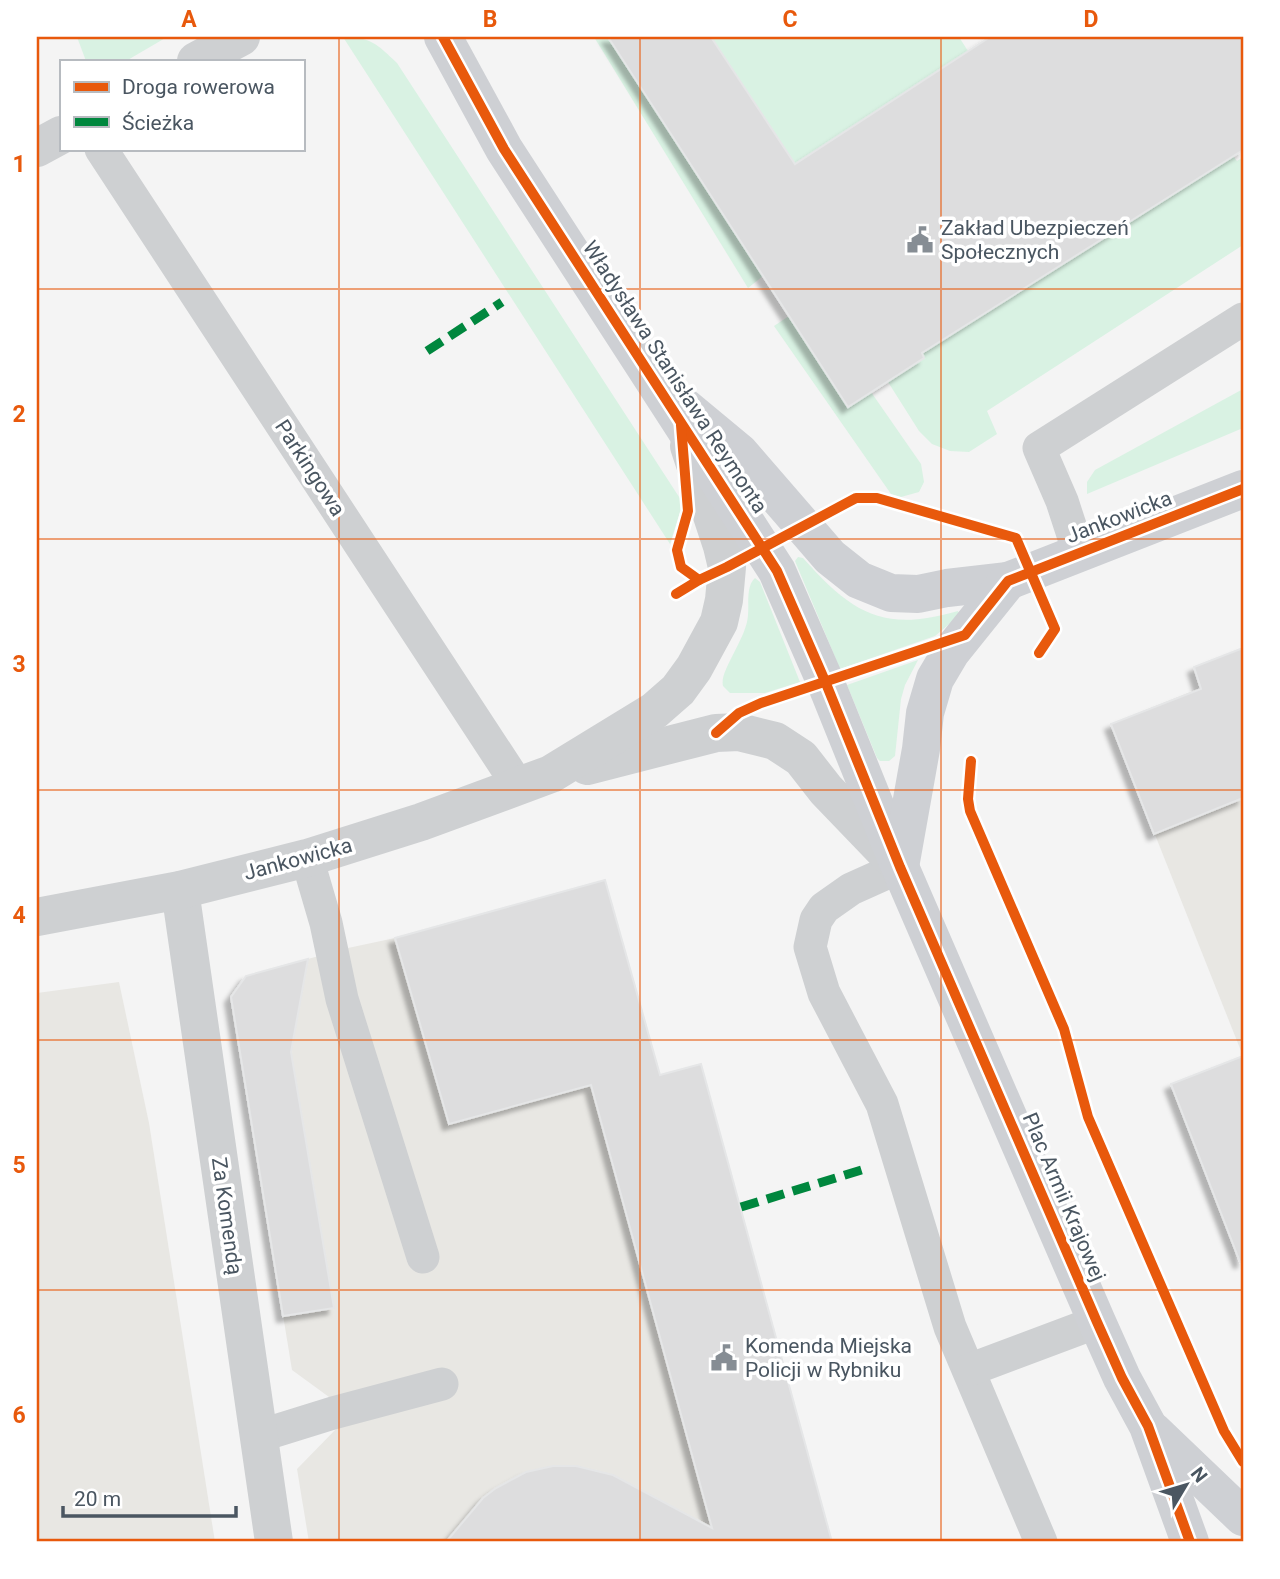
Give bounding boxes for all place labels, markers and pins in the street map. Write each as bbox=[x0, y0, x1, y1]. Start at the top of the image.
place label: Zakład Ubezpieczeń Społecznych bbox=[941, 216, 1129, 264]
public building icon: Zakład Ubezpieczeń Społecznych bbox=[905, 225, 935, 255]
place label: Komenda Miejska Policji w Rybniku bbox=[745, 1334, 912, 1382]
public building icon: Komenda Miejska Policji w Rybniku bbox=[709, 1343, 739, 1373]

